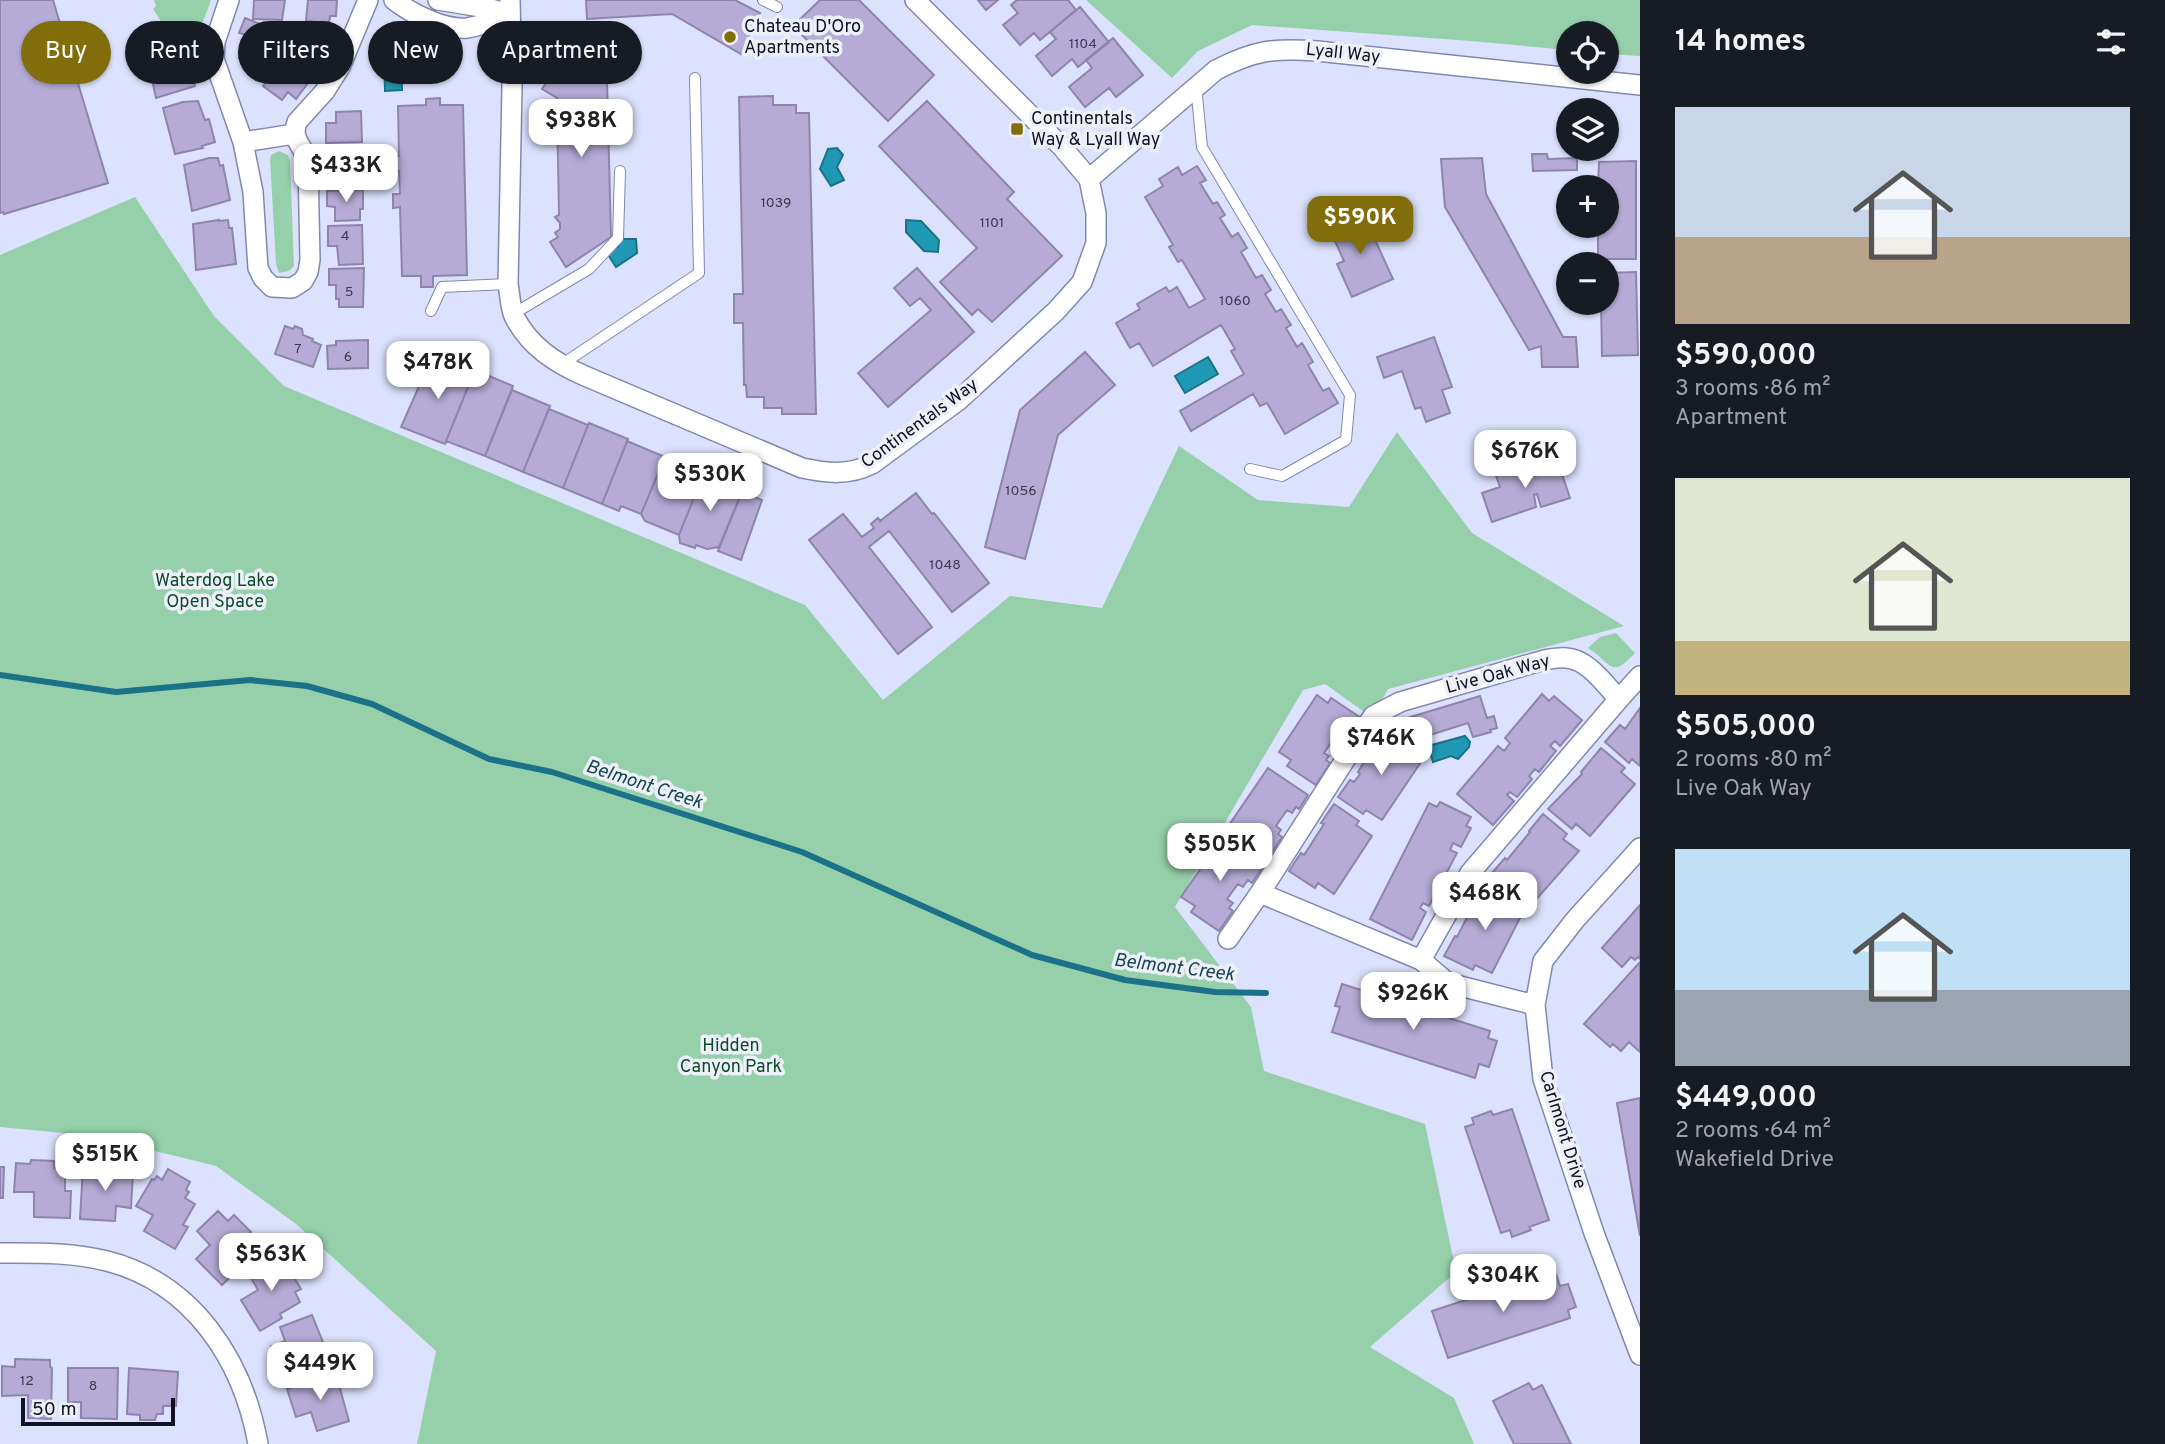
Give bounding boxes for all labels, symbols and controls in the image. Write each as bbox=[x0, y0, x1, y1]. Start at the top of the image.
place label: Chateau D'Oro Apartments bbox=[744, 16, 861, 60]
chip: Buy bbox=[21, 21, 111, 84]
chip: Rent bbox=[125, 21, 224, 84]
chip: Filters bbox=[238, 21, 354, 84]
chip: New bbox=[368, 21, 463, 84]
chip: Apartment bbox=[477, 21, 642, 84]
map controls bbox=[1556, 21, 1619, 315]
button: locate bbox=[1556, 21, 1619, 84]
icon: filters bbox=[2092, 23, 2130, 61]
text: 14 homes bbox=[1675, 24, 1806, 61]
marker: Chateau D'Oro Apartments bbox=[722, 29, 738, 45]
house number: 1104 bbox=[1069, 36, 1097, 53]
street label: Lyall Way bbox=[1305, 39, 1381, 69]
button: layers bbox=[1556, 98, 1619, 161]
pin: $938K bbox=[532, 100, 630, 159]
text: $938K bbox=[545, 107, 617, 136]
place label: Continentals Way & Lyall Way bbox=[1031, 108, 1160, 152]
marker: Continentals Way & Lyall Way bbox=[1009, 121, 1025, 137]
pin: $433K bbox=[297, 144, 395, 204]
text: $433K bbox=[310, 152, 382, 181]
icon: home bbox=[1840, 152, 1966, 278]
button: + bbox=[1556, 175, 1619, 238]
house number: 1039 bbox=[761, 195, 791, 212]
pin: $590K bbox=[1311, 196, 1409, 256]
text: $590K bbox=[1323, 204, 1397, 233]
house number: 1101 bbox=[980, 215, 1004, 232]
house number: 4 bbox=[341, 228, 349, 245]
button: − bbox=[1556, 252, 1619, 315]
house number: 5 bbox=[345, 284, 353, 301]
house number: 1060 bbox=[1219, 293, 1251, 310]
text: $590,000 bbox=[1675, 338, 1817, 375]
house number: 7 bbox=[294, 341, 302, 358]
pin: $478K bbox=[389, 342, 487, 401]
house number: 6 bbox=[344, 349, 352, 366]
text: $478K bbox=[403, 349, 473, 378]
street label: Continentals Way bbox=[857, 374, 983, 474]
text: 3 rooms · 86 m² bbox=[1675, 375, 1831, 404]
text: Apartment bbox=[1675, 404, 1787, 433]
pin: $676K bbox=[1476, 430, 1574, 490]
text: $676K bbox=[1490, 438, 1560, 467]
pin: $530K bbox=[661, 454, 759, 513]
text: $530K bbox=[674, 461, 746, 490]
house number: 1056 bbox=[1005, 483, 1037, 500]
icon: home bbox=[1840, 523, 1966, 649]
house number: 1048 bbox=[929, 557, 961, 574]
park label: Waterdog Lake Open Space bbox=[155, 570, 275, 614]
street label: Live Oak Way bbox=[1443, 650, 1553, 700]
text: $505,000 bbox=[1675, 709, 1816, 746]
pin: $746K bbox=[1332, 718, 1430, 777]
text: $746K bbox=[1346, 725, 1416, 754]
text: 2 rooms · 80 m² bbox=[1675, 746, 1832, 775]
water label: Belmont Creek bbox=[583, 755, 706, 815]
text: Live Oak Way bbox=[1675, 775, 1812, 804]
pin: $505K bbox=[1171, 824, 1269, 883]
text: $505K bbox=[1183, 831, 1257, 860]
pin: $468K bbox=[1436, 872, 1534, 932]
text: $468K bbox=[1448, 880, 1522, 909]
icon: home bbox=[1840, 894, 1966, 1020]
water label: Belmont Creek bbox=[1112, 949, 1236, 987]
pin: $926K bbox=[1364, 972, 1462, 1032]
text: $926K bbox=[1377, 980, 1449, 1009]
park label: Hidden Canyon Park bbox=[680, 1035, 782, 1079]
street label: Carlmont Drive bbox=[1533, 1068, 1591, 1192]
text: $449,000 bbox=[1675, 1080, 1817, 1117]
text: 2 rooms · 64 m² bbox=[1675, 1117, 1831, 1146]
pin: $515K bbox=[56, 1134, 154, 1193]
text: $515K bbox=[71, 1141, 139, 1170]
text: Wakefield Drive bbox=[1675, 1146, 1834, 1175]
pin: $563K bbox=[222, 1234, 320, 1293]
text: $563K bbox=[235, 1241, 307, 1270]
pin: $304K bbox=[1454, 1254, 1552, 1314]
text: $304K bbox=[1466, 1262, 1540, 1291]
pin: $449K bbox=[271, 1342, 369, 1402]
text: $449K bbox=[283, 1350, 357, 1379]
house number: 12 bbox=[20, 1373, 34, 1390]
house number: 8 bbox=[89, 1378, 97, 1395]
scale bar bbox=[21, 1395, 175, 1427]
text: 50 m bbox=[32, 1398, 77, 1422]

